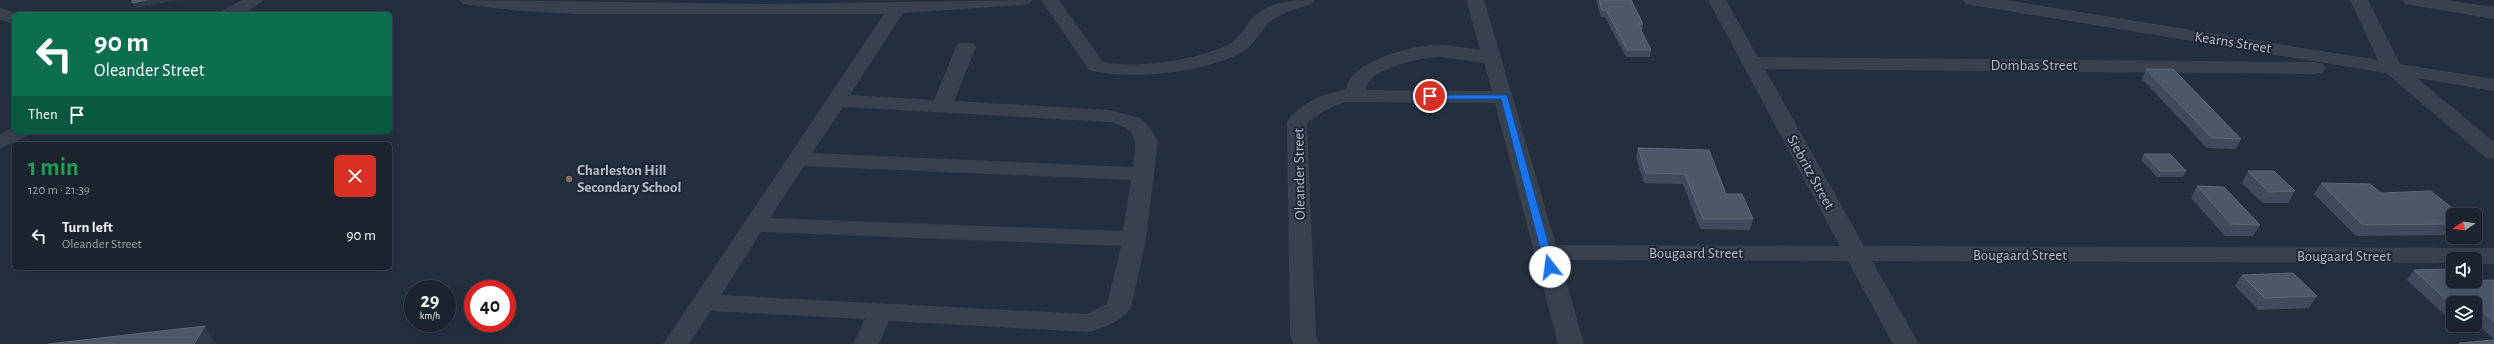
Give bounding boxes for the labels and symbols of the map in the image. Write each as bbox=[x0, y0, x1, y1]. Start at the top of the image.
street label: Kearns Street bbox=[2193, 29, 2273, 56]
street label: Dombas Street bbox=[1991, 58, 2078, 73]
pin bbox=[1413, 79, 1447, 113]
street label: Oleander Street bbox=[1291, 128, 1308, 220]
street label: Siebritz Street bbox=[1784, 133, 1837, 212]
place label: Charleston Hill Secondary School bbox=[577, 163, 681, 195]
marker: Charleston Hill Secondary School bbox=[564, 174, 574, 184]
north arrow bbox=[2446, 208, 2482, 244]
position arrow bbox=[1529, 246, 1571, 288]
street label: Bougaard Street bbox=[1649, 246, 1743, 261]
street label: Bougaard Street bbox=[1973, 248, 2067, 263]
street label: Bougaard Street bbox=[2297, 249, 2391, 264]
speed limit sign: 40 bbox=[464, 280, 516, 332]

